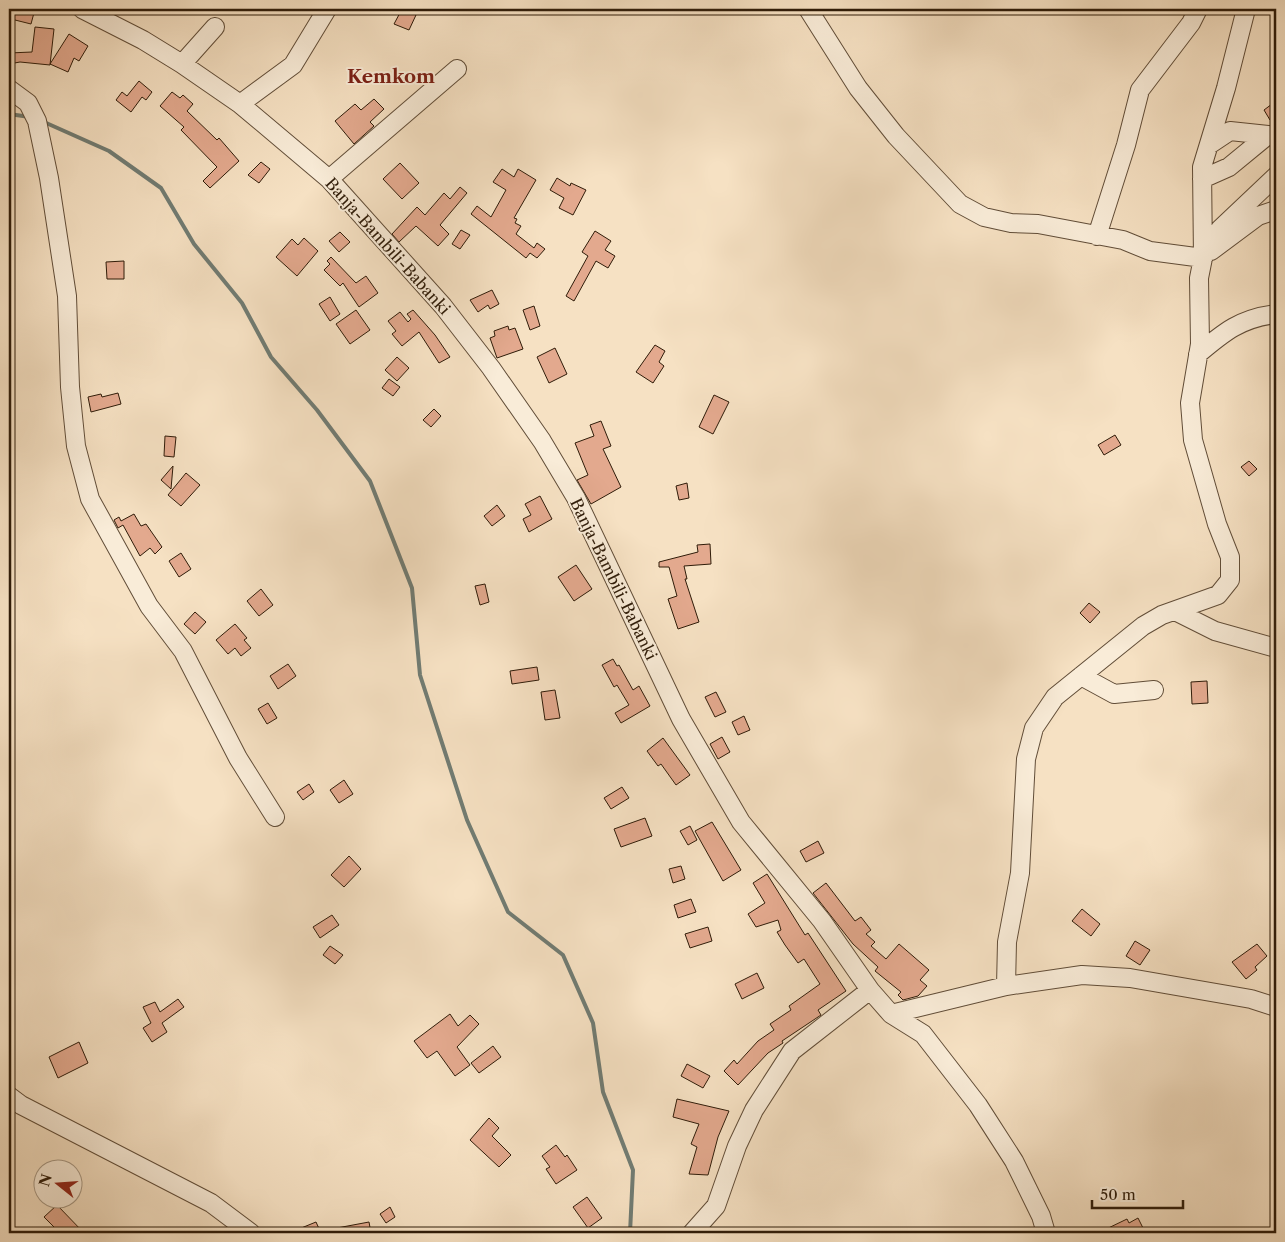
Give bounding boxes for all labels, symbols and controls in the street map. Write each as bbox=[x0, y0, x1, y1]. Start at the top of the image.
district label: Kemkom bbox=[347, 65, 435, 88]
street label: Banja-Bambili-Babanki bbox=[321, 173, 455, 319]
street label: Banja-Bambili-Babanki bbox=[566, 495, 662, 663]
north arrow bbox=[32, 1160, 82, 1210]
text: N bbox=[35, 1172, 56, 1189]
scale bar bbox=[1092, 1177, 1184, 1209]
text: 50 m bbox=[1100, 1185, 1136, 1204]

